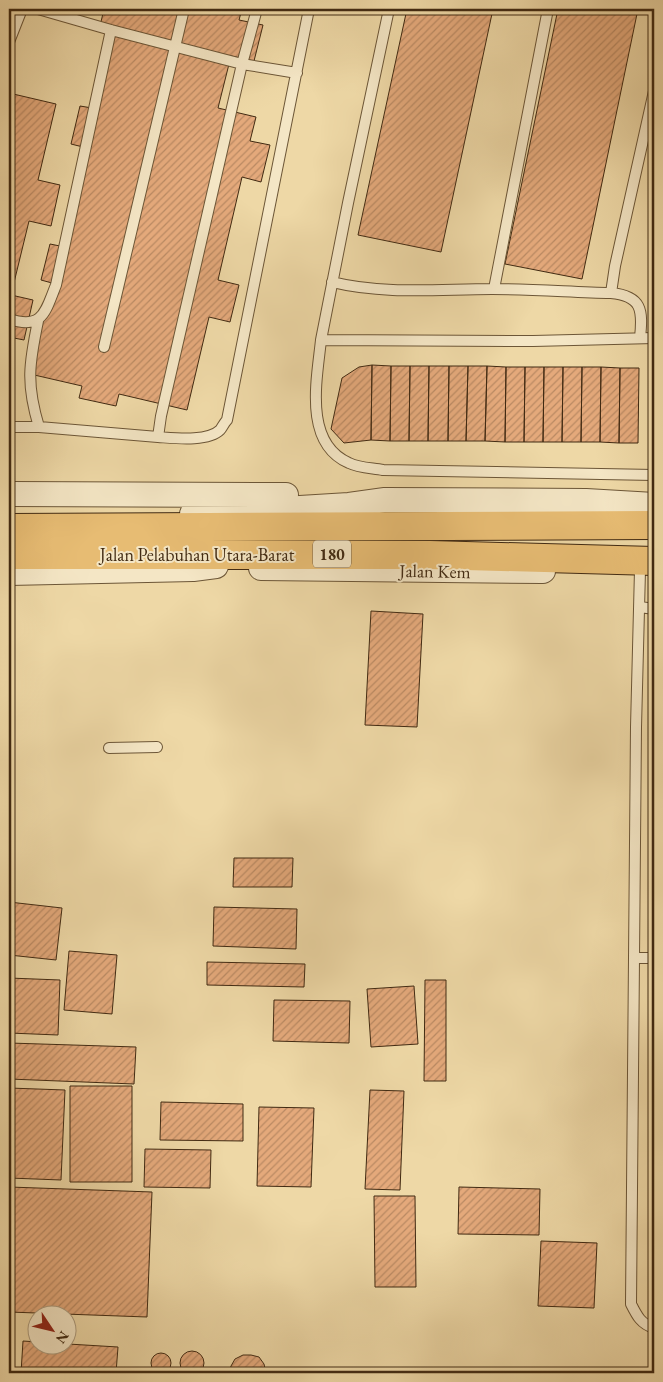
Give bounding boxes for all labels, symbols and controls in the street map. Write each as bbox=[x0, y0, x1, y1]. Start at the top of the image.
road number: 180 bbox=[313, 540, 351, 568]
street label: Jalan Pelabuhan Utara-Barat bbox=[98, 543, 295, 566]
street label: Jalan Kem bbox=[397, 559, 471, 583]
north arrow bbox=[28, 1304, 78, 1354]
text: N bbox=[52, 1328, 73, 1348]

